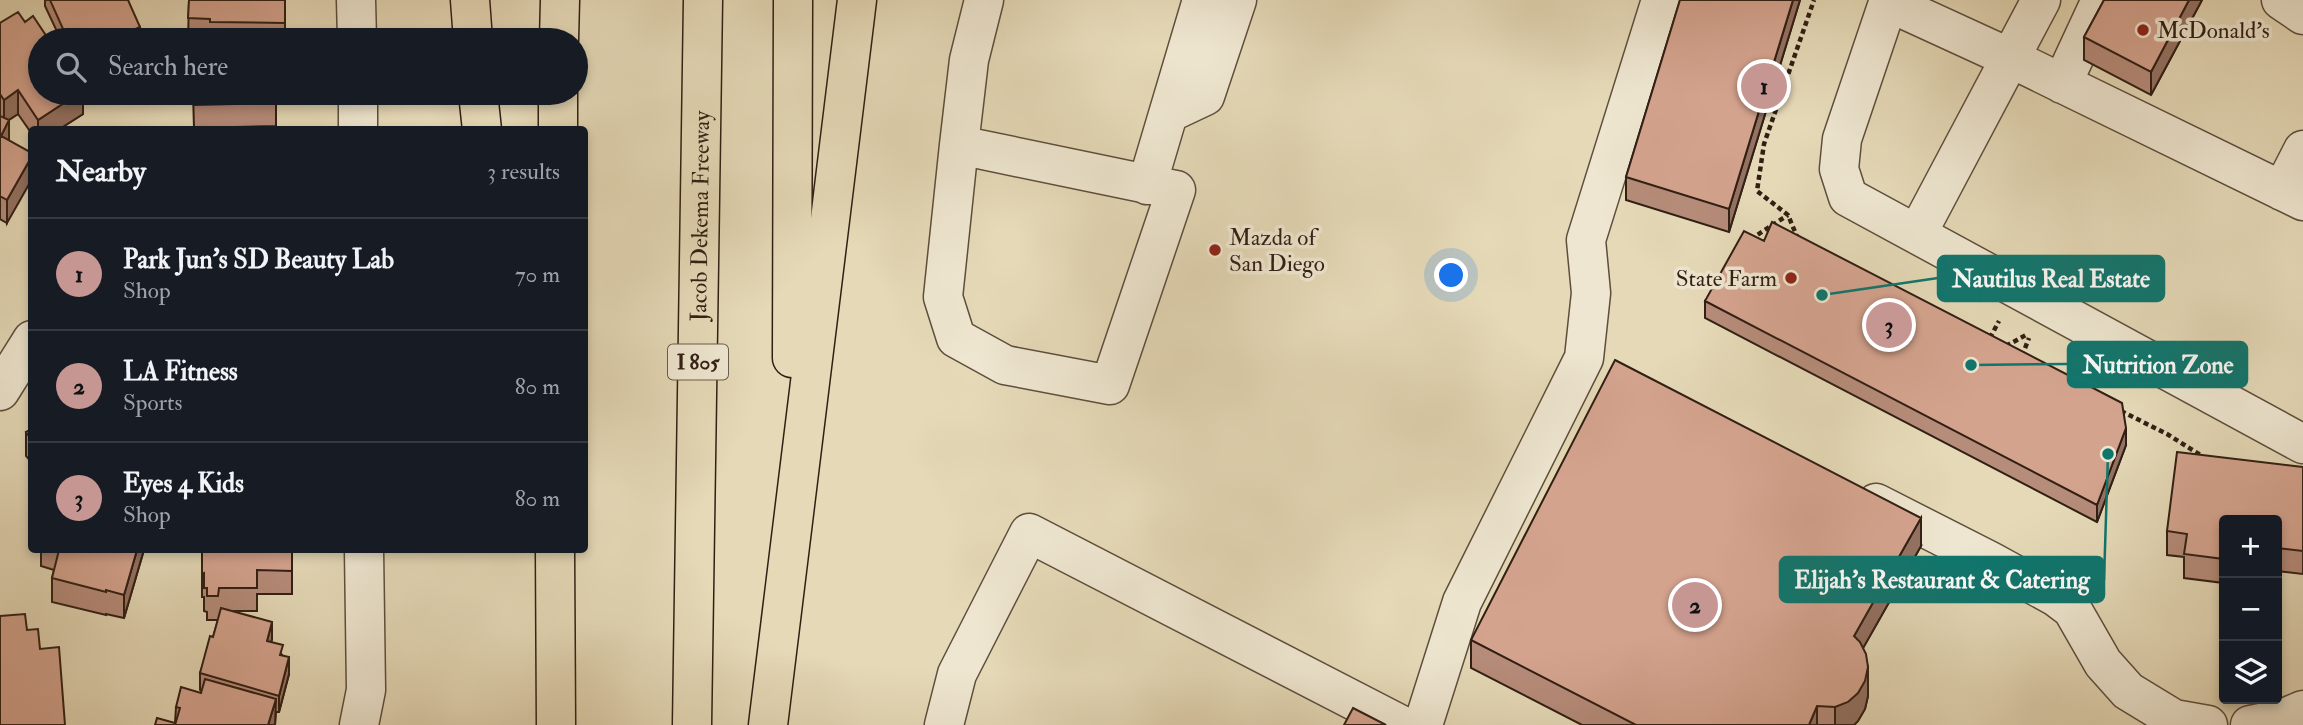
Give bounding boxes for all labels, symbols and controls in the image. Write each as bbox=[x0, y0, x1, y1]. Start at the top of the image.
place label: McDonald's bbox=[2157, 16, 2270, 45]
marker: McDonald's bbox=[2135, 22, 2151, 38]
search box bbox=[28, 28, 588, 105]
icon: search bbox=[52, 48, 90, 86]
text: Search here bbox=[108, 51, 228, 83]
pin: 1 bbox=[1741, 60, 1787, 112]
street label: Jacob Dekema Freeway bbox=[684, 110, 716, 323]
text: Nearby bbox=[56, 153, 146, 190]
text: 3 results bbox=[487, 157, 560, 186]
place label: Mazda of San Diego bbox=[1229, 223, 1325, 278]
marker: Mazda of San Diego bbox=[1207, 242, 1223, 258]
text: Park Jun's SD Beauty Lab bbox=[123, 244, 394, 276]
callout: Nautilus Real Estate bbox=[1938, 256, 2164, 301]
your location bbox=[1434, 258, 1468, 292]
text: 1 bbox=[75, 260, 83, 289]
text: 70 m bbox=[515, 260, 560, 289]
place label: State Farm bbox=[1676, 264, 1777, 293]
text: Nautilus Real Estate bbox=[1951, 264, 2150, 295]
marker: State Farm bbox=[1783, 270, 1799, 286]
text: Shop bbox=[123, 276, 171, 305]
pin: 3 bbox=[1866, 299, 1912, 351]
callout: Nutrition Zone bbox=[2068, 342, 2247, 387]
road number: I 805 bbox=[668, 344, 728, 380]
text: Nutrition Zone bbox=[2081, 350, 2234, 381]
text: LA Fitness bbox=[123, 356, 238, 388]
text: 2 bbox=[73, 372, 85, 401]
text: 80 m bbox=[515, 372, 560, 401]
text: Sports bbox=[123, 388, 182, 417]
text: Eyes 4 Kids bbox=[123, 468, 244, 500]
text: 3 bbox=[75, 484, 83, 513]
text: 80 m bbox=[515, 484, 560, 513]
text: Shop bbox=[123, 500, 171, 529]
map controls bbox=[2219, 515, 2282, 704]
button: + bbox=[2219, 515, 2282, 578]
callout: Elijah's Restaurant & Catering bbox=[1780, 557, 2104, 602]
text: Elijah's Restaurant & Catering bbox=[1794, 565, 2091, 596]
button: − bbox=[2219, 578, 2282, 641]
pin: 2 bbox=[1672, 579, 1718, 631]
button: layers bbox=[2219, 641, 2282, 704]

